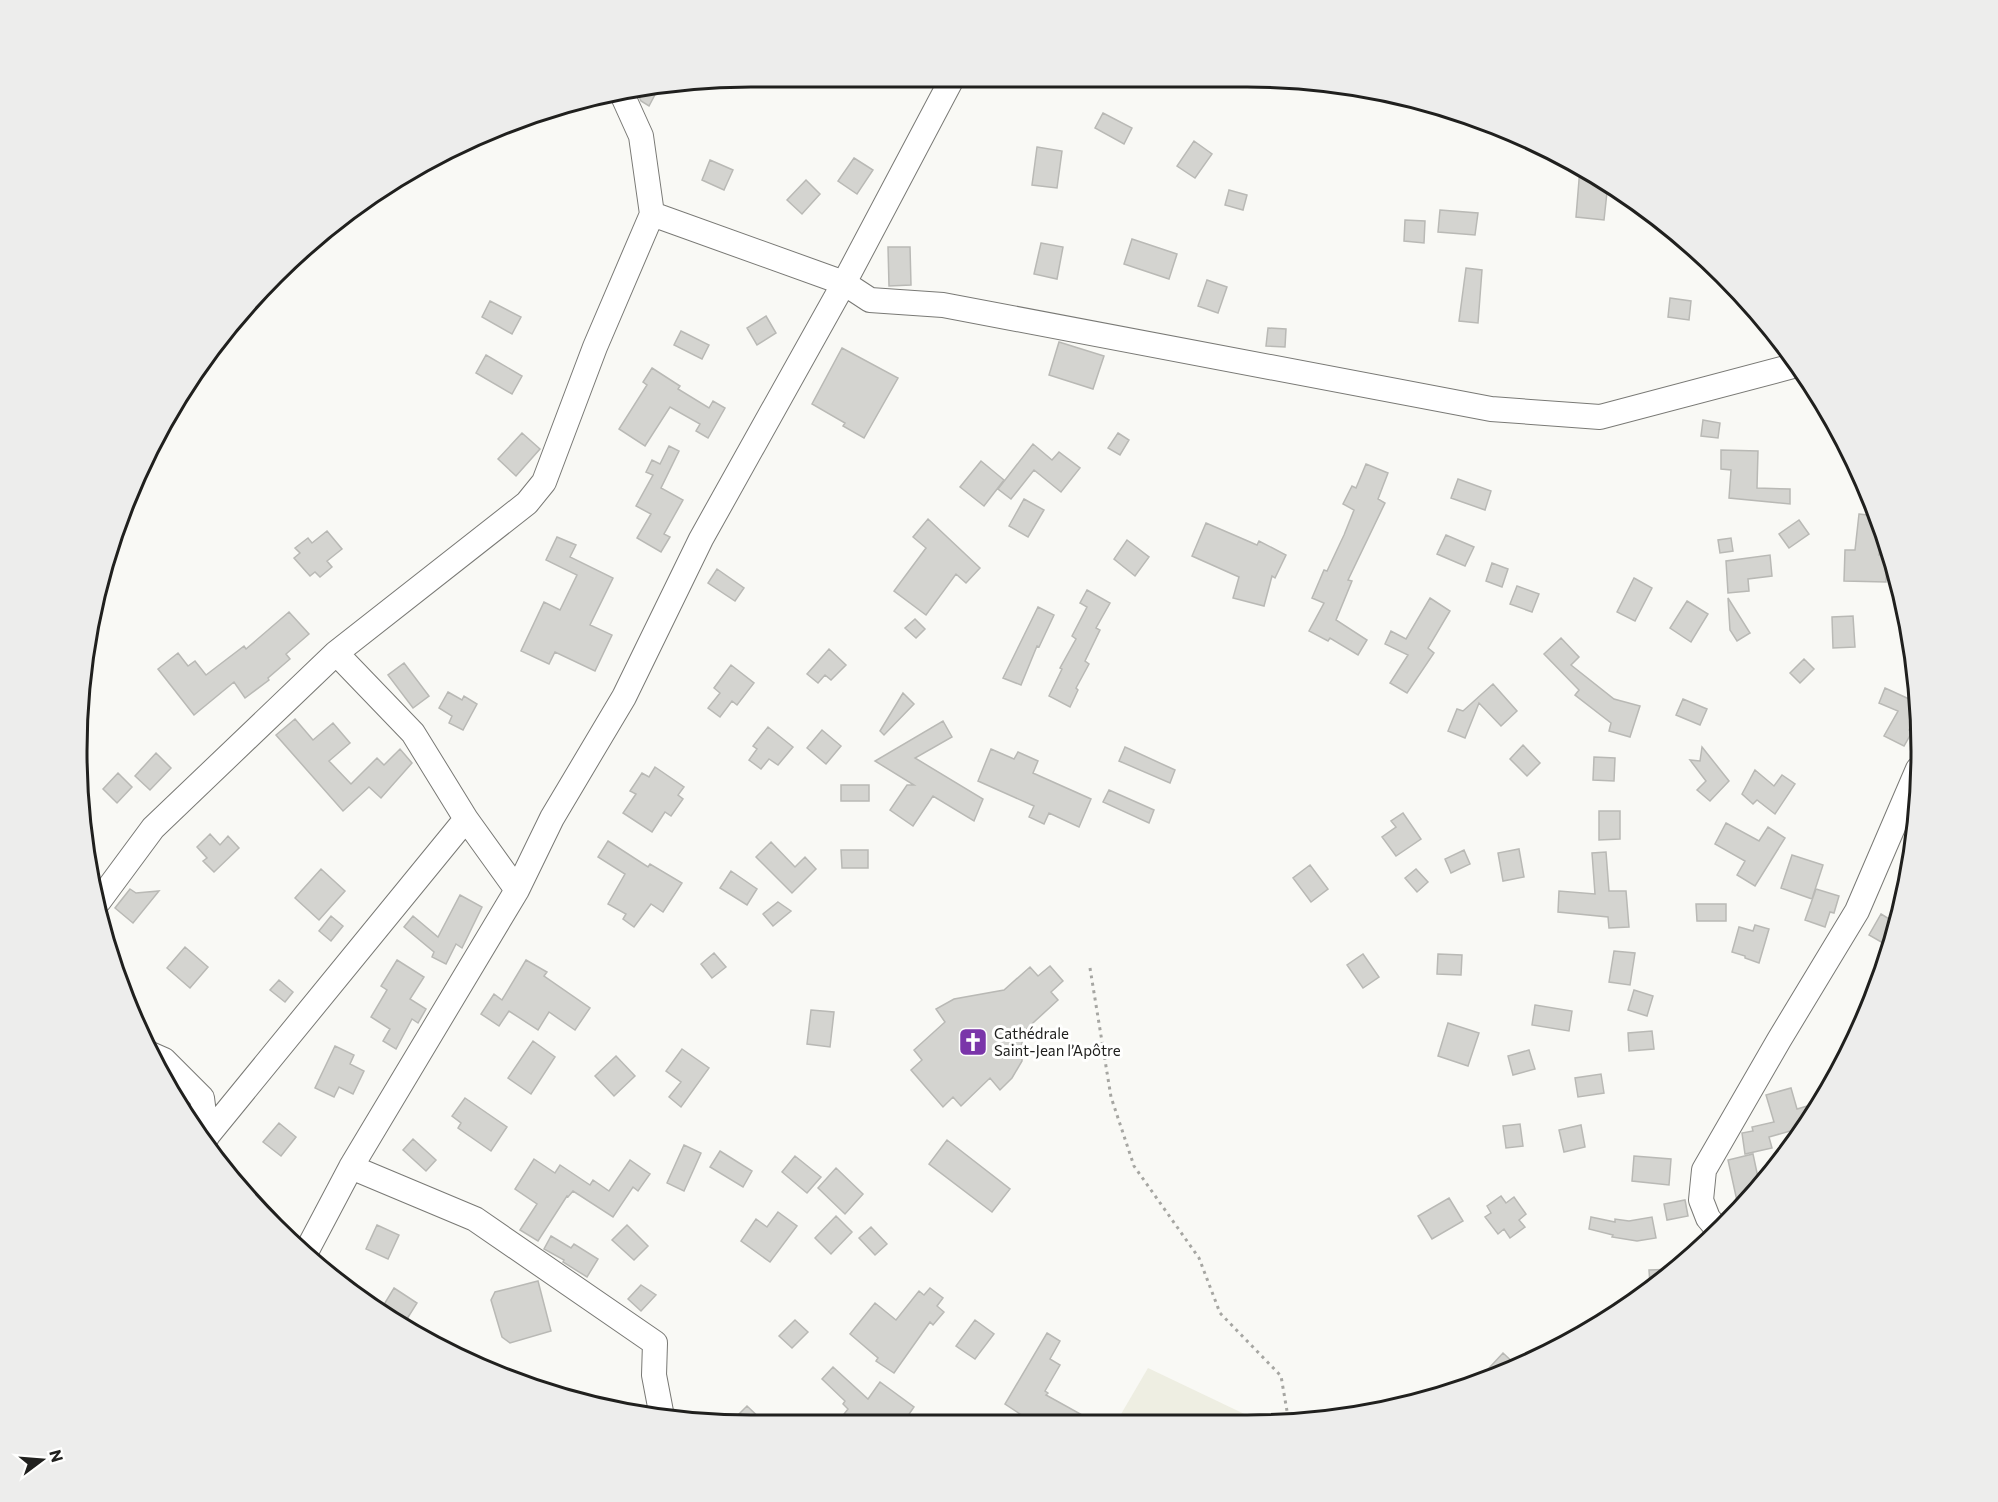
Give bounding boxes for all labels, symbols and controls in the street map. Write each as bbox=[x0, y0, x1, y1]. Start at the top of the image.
place label: Cathédrale Saint-Jean l’Apôtre bbox=[994, 1024, 1121, 1059]
church icon: Cathédrale Saint-Jean l’Apôtre bbox=[957, 1026, 989, 1058]
north arrow bbox=[12, 1430, 72, 1490]
text: N bbox=[46, 1447, 68, 1464]

